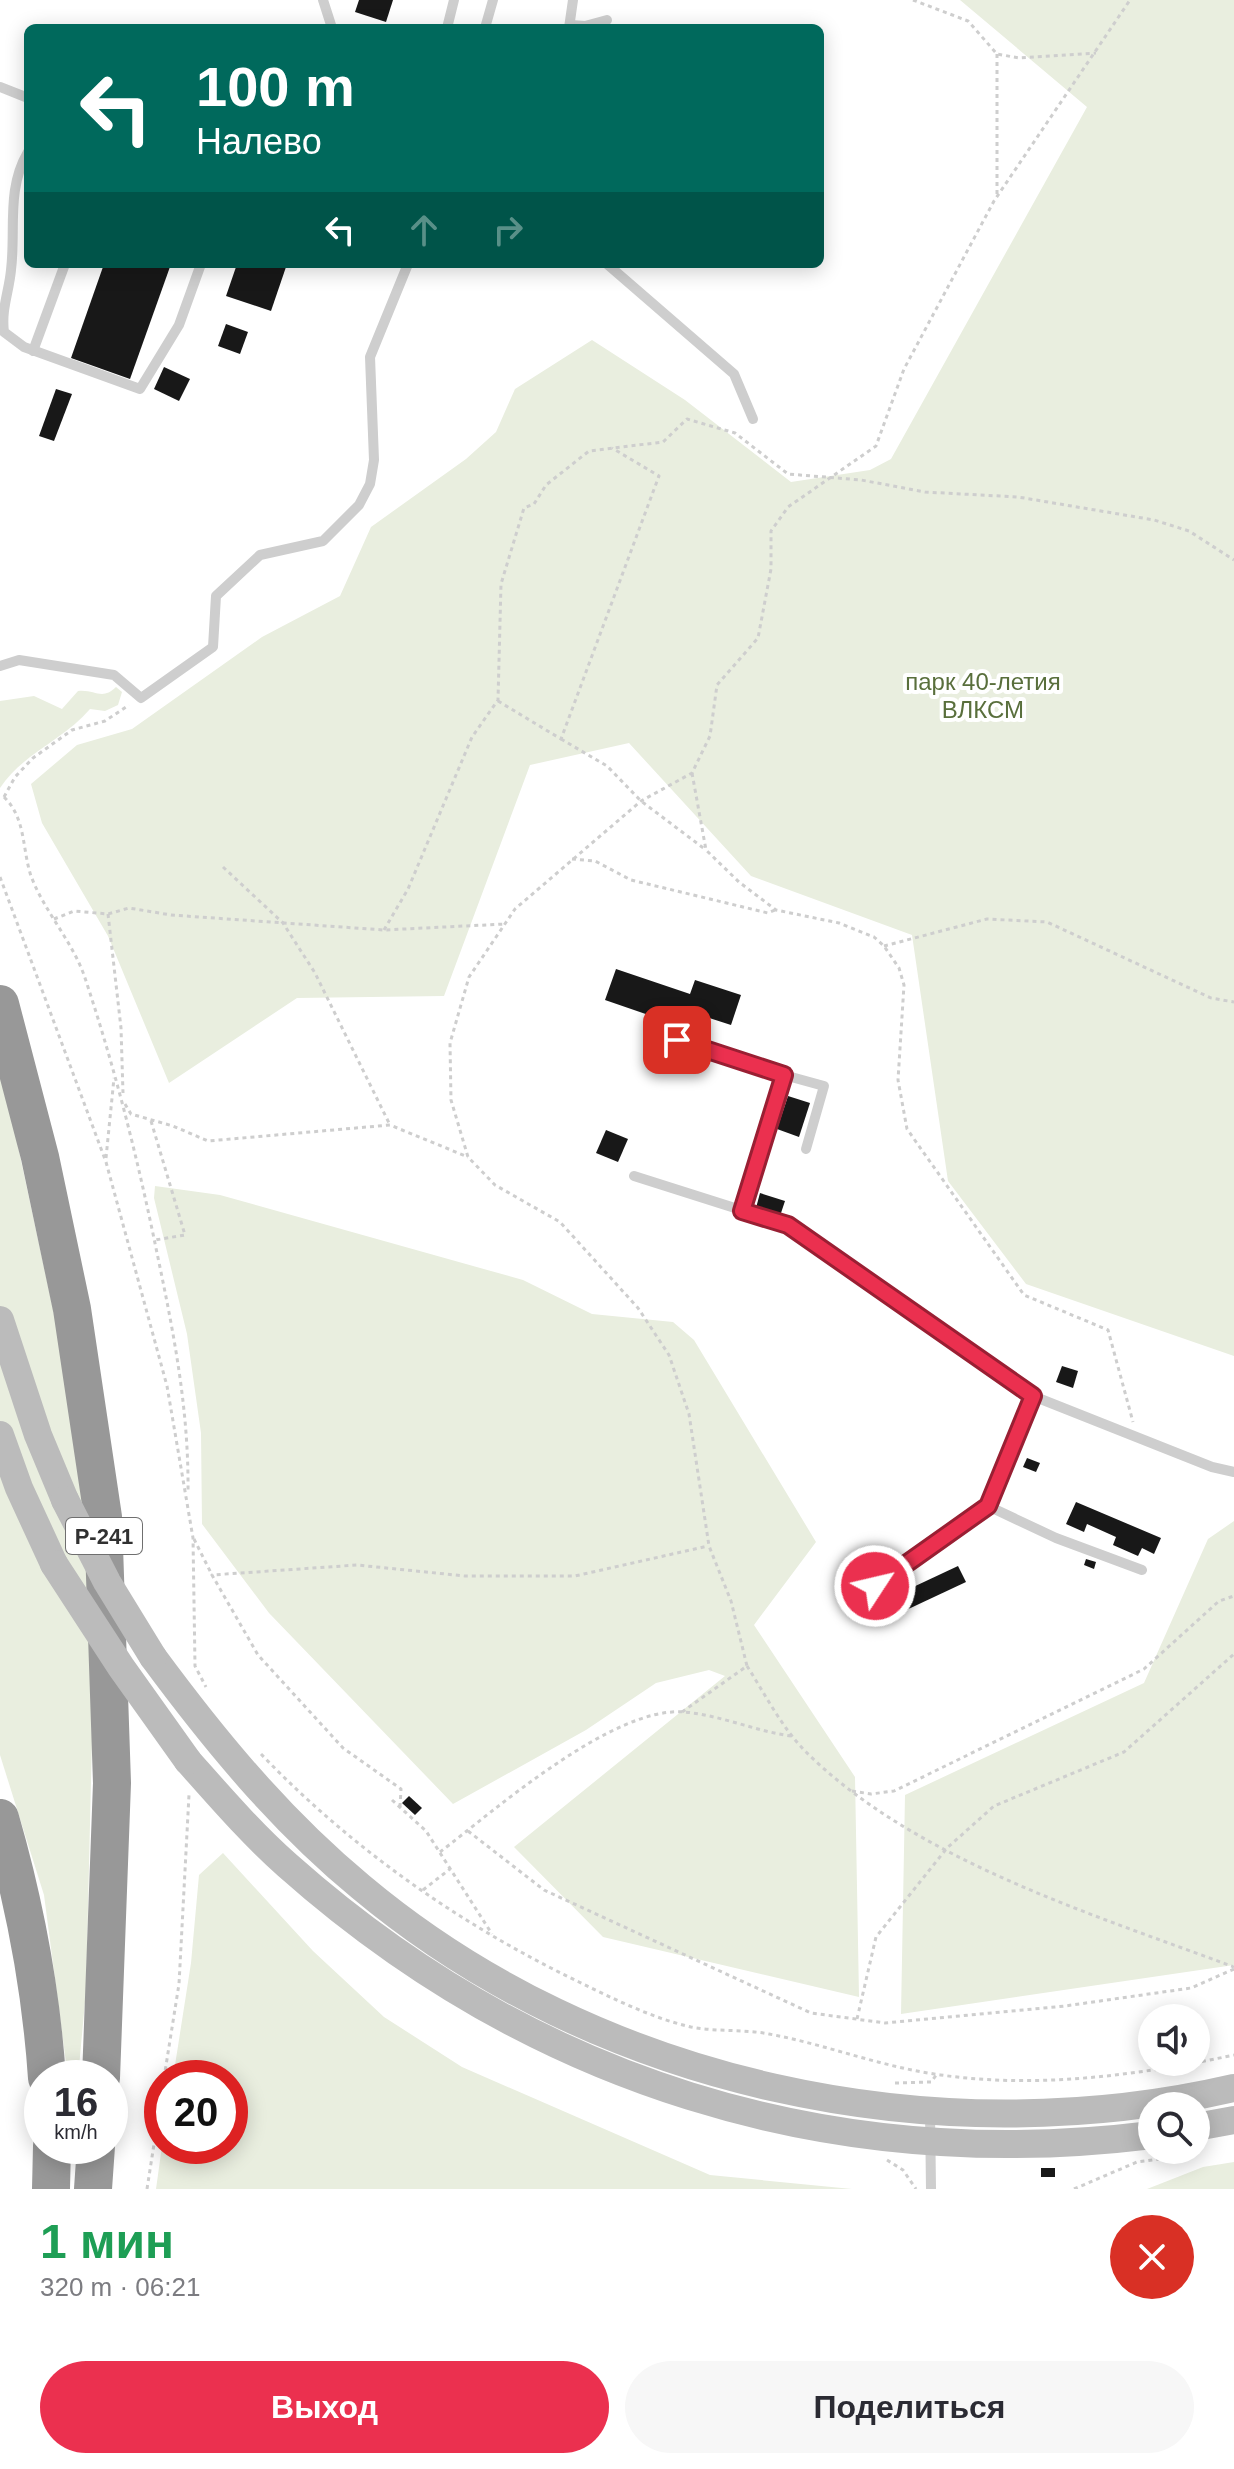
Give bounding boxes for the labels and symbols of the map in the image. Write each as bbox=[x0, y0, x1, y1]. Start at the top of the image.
park label: парк 40-летия ВЛКСМ bbox=[905, 668, 1061, 723]
pin bbox=[643, 1006, 711, 1074]
road number: Р-241 bbox=[66, 1518, 142, 1554]
position arrow bbox=[833, 1544, 917, 1628]
speed limit sign: 20 bbox=[144, 2060, 248, 2164]

